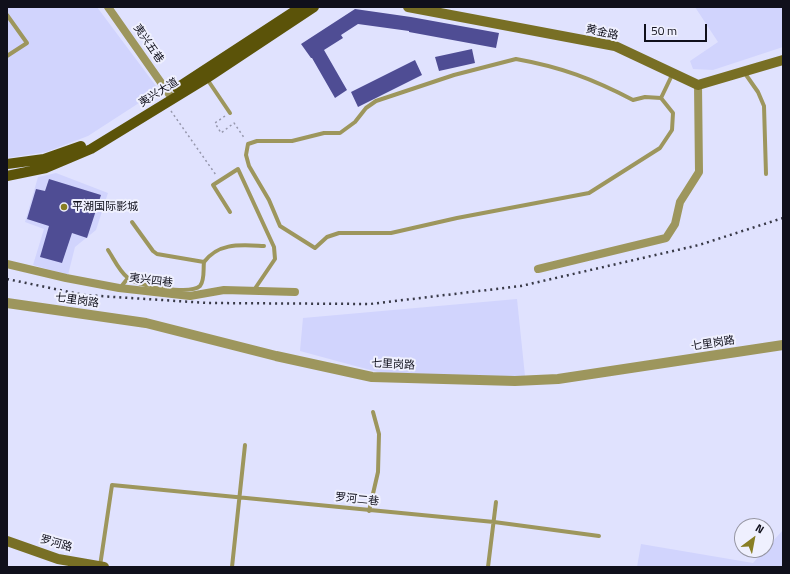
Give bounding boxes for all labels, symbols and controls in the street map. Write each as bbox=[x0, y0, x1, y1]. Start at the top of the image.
scale bar bbox=[646, 16, 709, 42]
text: 50 m bbox=[651, 21, 677, 40]
street label: 夷兴五巷 bbox=[130, 22, 166, 66]
street label: 黄金路 bbox=[584, 23, 620, 43]
street label: 夷兴大道 bbox=[137, 76, 181, 110]
place label: 平湖国际影城 bbox=[72, 200, 138, 214]
marker: 平湖国际影城 bbox=[59, 202, 69, 212]
street label: 夷兴四巷 bbox=[128, 272, 174, 290]
street label: 七里岗路 bbox=[54, 291, 100, 311]
street label: 七里岗路 bbox=[690, 334, 736, 354]
street label: 七里岗路 bbox=[371, 357, 415, 373]
street label: 罗河二巷 bbox=[334, 491, 380, 509]
north arrow bbox=[734, 518, 774, 558]
text: N bbox=[752, 520, 767, 537]
street label: 罗河路 bbox=[38, 533, 74, 555]

